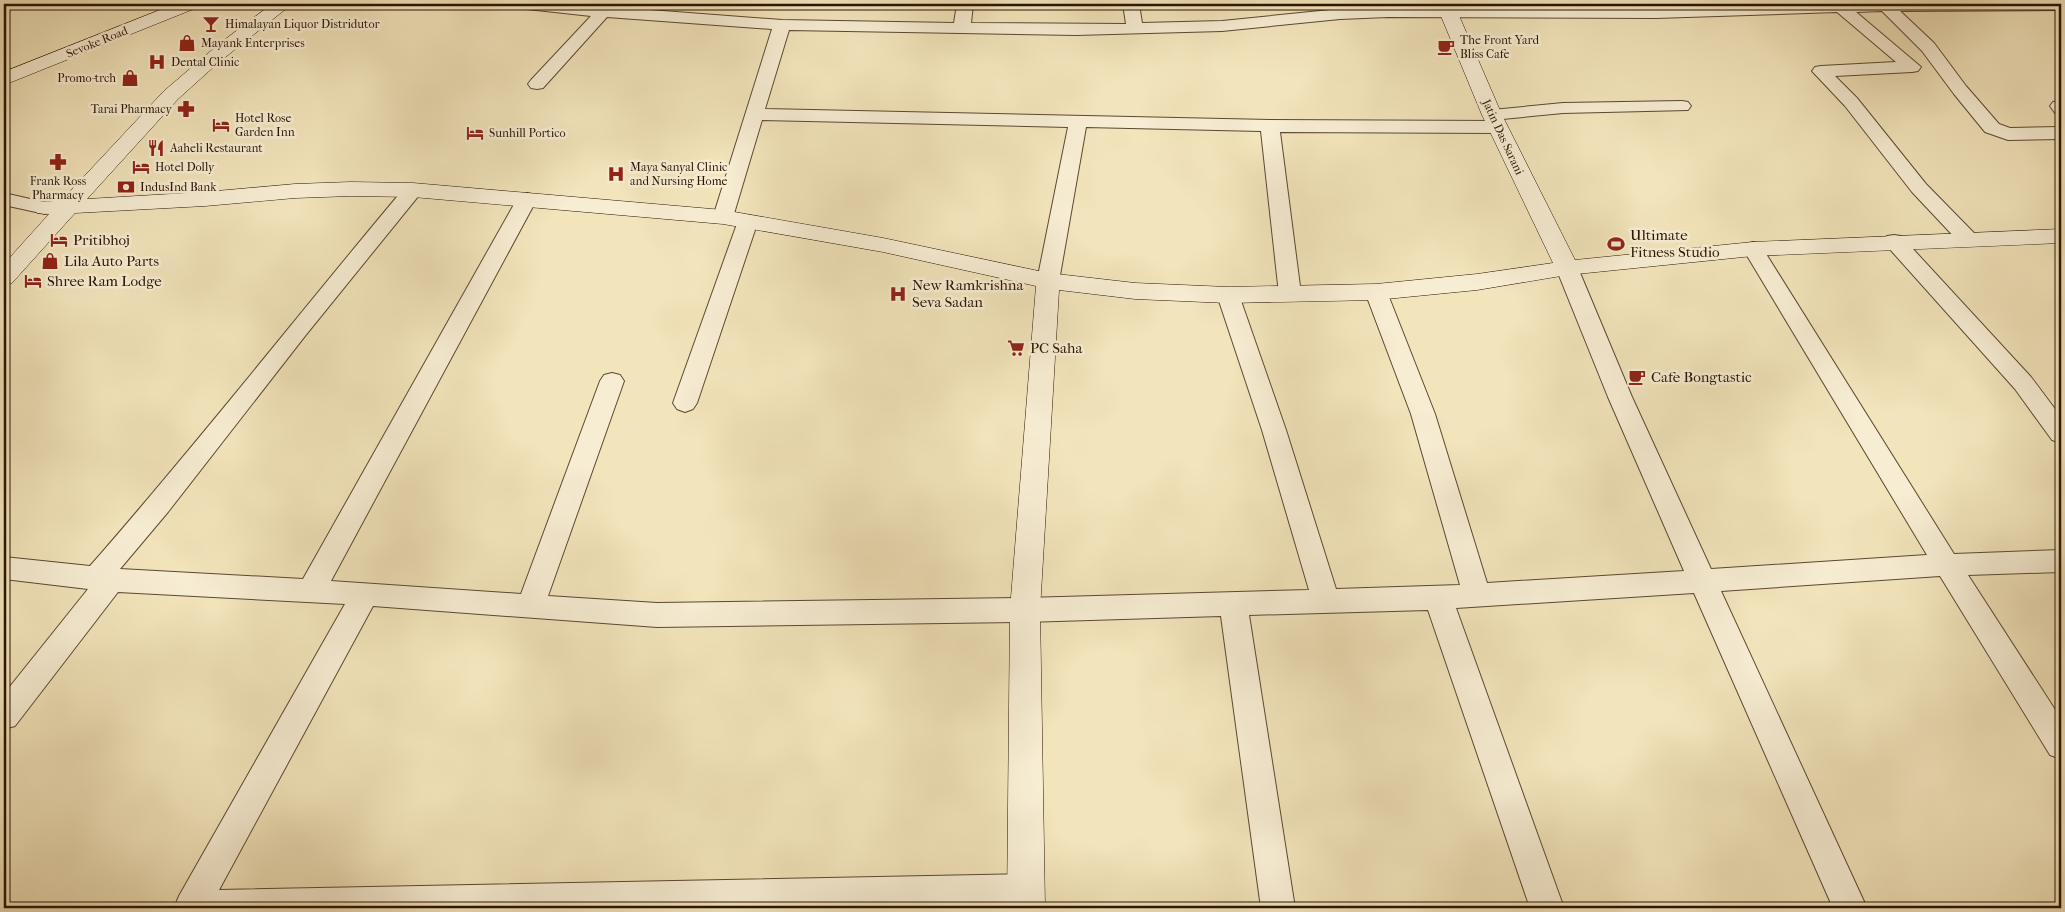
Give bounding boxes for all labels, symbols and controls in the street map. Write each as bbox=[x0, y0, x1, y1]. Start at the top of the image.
bar icon: Himalayan Liquor Distridutor bbox=[201, 14, 221, 34]
place label: Himalayan Liquor Distridutor bbox=[225, 17, 380, 31]
street label: Sevoke Road bbox=[64, 23, 130, 61]
shop icon: Mayank Enterprises bbox=[177, 33, 197, 53]
place label: The Front Yard Bliss Cafe bbox=[1460, 33, 1539, 61]
place label: Mayank Enterprises bbox=[201, 36, 305, 50]
cafe icon: The Front Yard Bliss Cafe bbox=[1436, 37, 1456, 57]
hospital icon: Dental Clinic bbox=[147, 52, 167, 72]
place label: Dental Clinic bbox=[171, 55, 239, 69]
shop icon: Promo-trch bbox=[120, 68, 140, 88]
place label: Promo-trch bbox=[57, 71, 116, 85]
street label: Jatin Das Sarani bbox=[1479, 96, 1527, 177]
pharmacy icon: Tarai Pharmacy bbox=[176, 99, 196, 119]
place label: Tarai Pharmacy bbox=[91, 102, 173, 116]
place label: Hotel Rose Garden Inn bbox=[235, 111, 295, 139]
hotel icon: Hotel Rose Garden Inn bbox=[211, 115, 231, 135]
hotel icon: Sunhill Portico bbox=[465, 123, 485, 143]
place label: Sunhill Portico bbox=[489, 126, 566, 140]
restaurant icon: Aaheli Restaurant bbox=[146, 138, 166, 158]
place label: Aaheli Restaurant bbox=[169, 141, 263, 155]
pharmacy icon: Frank Ross Pharmacy bbox=[48, 152, 68, 172]
hotel icon: Hotel Dolly bbox=[131, 157, 151, 177]
place label: Hotel Dolly bbox=[155, 160, 215, 174]
place label: Maya Sanyal Clinic and Nursing Home bbox=[630, 160, 728, 188]
hospital icon: Maya Sanyal Clinic and Nursing Home bbox=[606, 164, 626, 184]
place label: Frank Ross Pharmacy bbox=[30, 174, 87, 202]
bank icon: IndusInd Bank bbox=[116, 177, 136, 197]
place label: IndusInd Bank bbox=[140, 180, 217, 194]
place label: Ultimate Fitness Studio bbox=[1630, 226, 1720, 261]
hotel icon: Pritibhoj bbox=[49, 230, 69, 250]
place label: Pritibhoj bbox=[73, 231, 130, 249]
sports icon: Ultimate Fitness Studio bbox=[1606, 234, 1626, 254]
shop icon: Lila Auto Parts bbox=[40, 251, 60, 271]
place label: Lila Auto Parts bbox=[64, 252, 160, 270]
hotel icon: Shree Ram Lodge bbox=[23, 271, 43, 291]
place label: Shree Ram Lodge bbox=[47, 272, 162, 290]
place label: New Ramkrishna Seva Sadan bbox=[912, 276, 1025, 311]
hospital icon: New Ramkrishna Seva Sadan bbox=[888, 284, 908, 304]
supermarket icon: PC Saha bbox=[1006, 338, 1026, 358]
place label: PC Saha bbox=[1030, 339, 1083, 357]
cafe icon: Cafe Bongtastic bbox=[1627, 367, 1647, 387]
place label: Cafe Bongtastic bbox=[1651, 368, 1752, 386]

